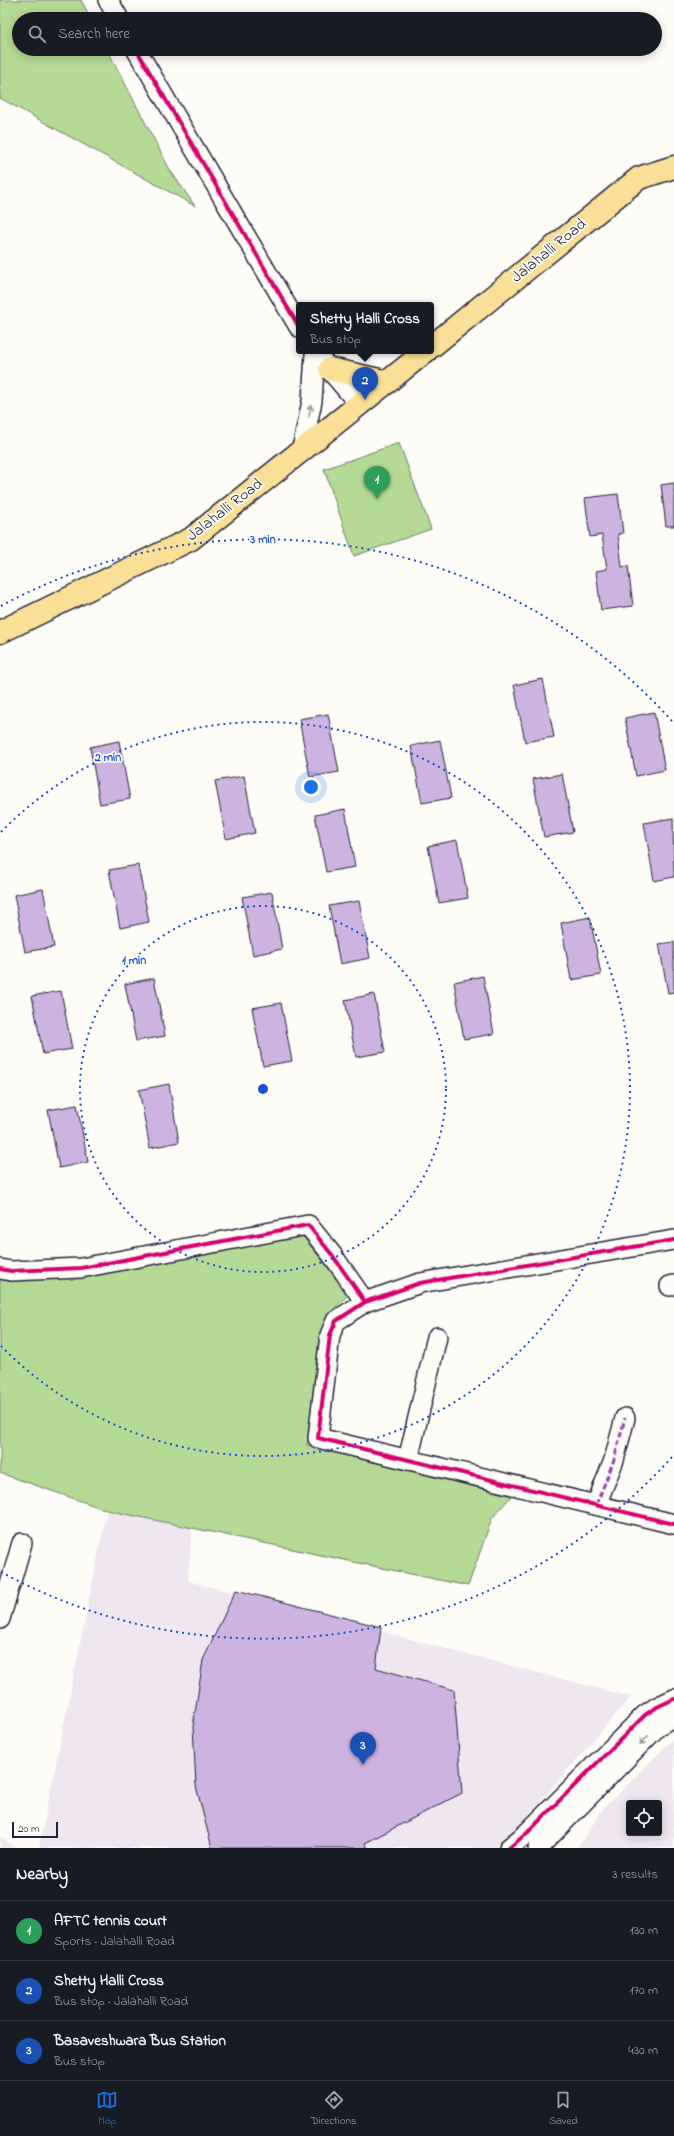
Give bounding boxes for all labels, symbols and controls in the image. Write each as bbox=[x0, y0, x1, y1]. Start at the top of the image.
search box bbox=[12, 12, 662, 56]
icon: search bbox=[26, 23, 48, 45]
text: Search here bbox=[58, 23, 130, 45]
street label: Jalahalli Road bbox=[506, 213, 592, 289]
popup bbox=[296, 302, 434, 354]
text: Shetty Halli Cross bbox=[310, 308, 420, 330]
text: Bus stop bbox=[310, 330, 361, 349]
pin: 2 bbox=[352, 367, 378, 400]
one-way arrow bbox=[306, 405, 314, 418]
pin: 1 bbox=[364, 466, 390, 499]
street label: Jalahalli Road bbox=[182, 473, 268, 547]
text: 3 min bbox=[249, 531, 276, 549]
text: 2 min bbox=[94, 749, 121, 767]
your location bbox=[301, 777, 321, 797]
text: 1 min bbox=[122, 952, 146, 970]
centre of rings bbox=[256, 1082, 270, 1096]
pin: 3 bbox=[350, 1732, 376, 1765]
one-way arrow bbox=[639, 1735, 649, 1745]
map controls bbox=[626, 1800, 662, 1836]
button: locate bbox=[626, 1800, 662, 1836]
scale bar bbox=[12, 1820, 58, 1839]
text: 20 m bbox=[18, 1821, 40, 1837]
text: Nearby bbox=[16, 1862, 68, 1887]
text: 3 results bbox=[612, 1865, 658, 1884]
text: AFTC tennis court bbox=[54, 1910, 167, 1932]
text: 1 bbox=[27, 1921, 31, 1940]
text: 130 m bbox=[630, 1921, 658, 1940]
text: Sports · Jalahalli Road bbox=[54, 1932, 174, 1951]
text: Shetty Halli Cross bbox=[54, 1970, 164, 1992]
text: 2 bbox=[26, 1981, 32, 2000]
text: 170 m bbox=[630, 1981, 658, 2000]
text: Bus stop · Jalahalli Road bbox=[54, 1992, 188, 2011]
text: Basaveshwara Bus Station bbox=[54, 2030, 226, 2052]
text: 3 bbox=[26, 2041, 32, 2060]
text: 430 m bbox=[628, 2041, 658, 2060]
text: Bus stop bbox=[54, 2052, 105, 2071]
tab: Map bbox=[96, 2089, 118, 2129]
tab: Directions bbox=[311, 2089, 357, 2129]
tab: Saved bbox=[549, 2089, 578, 2129]

